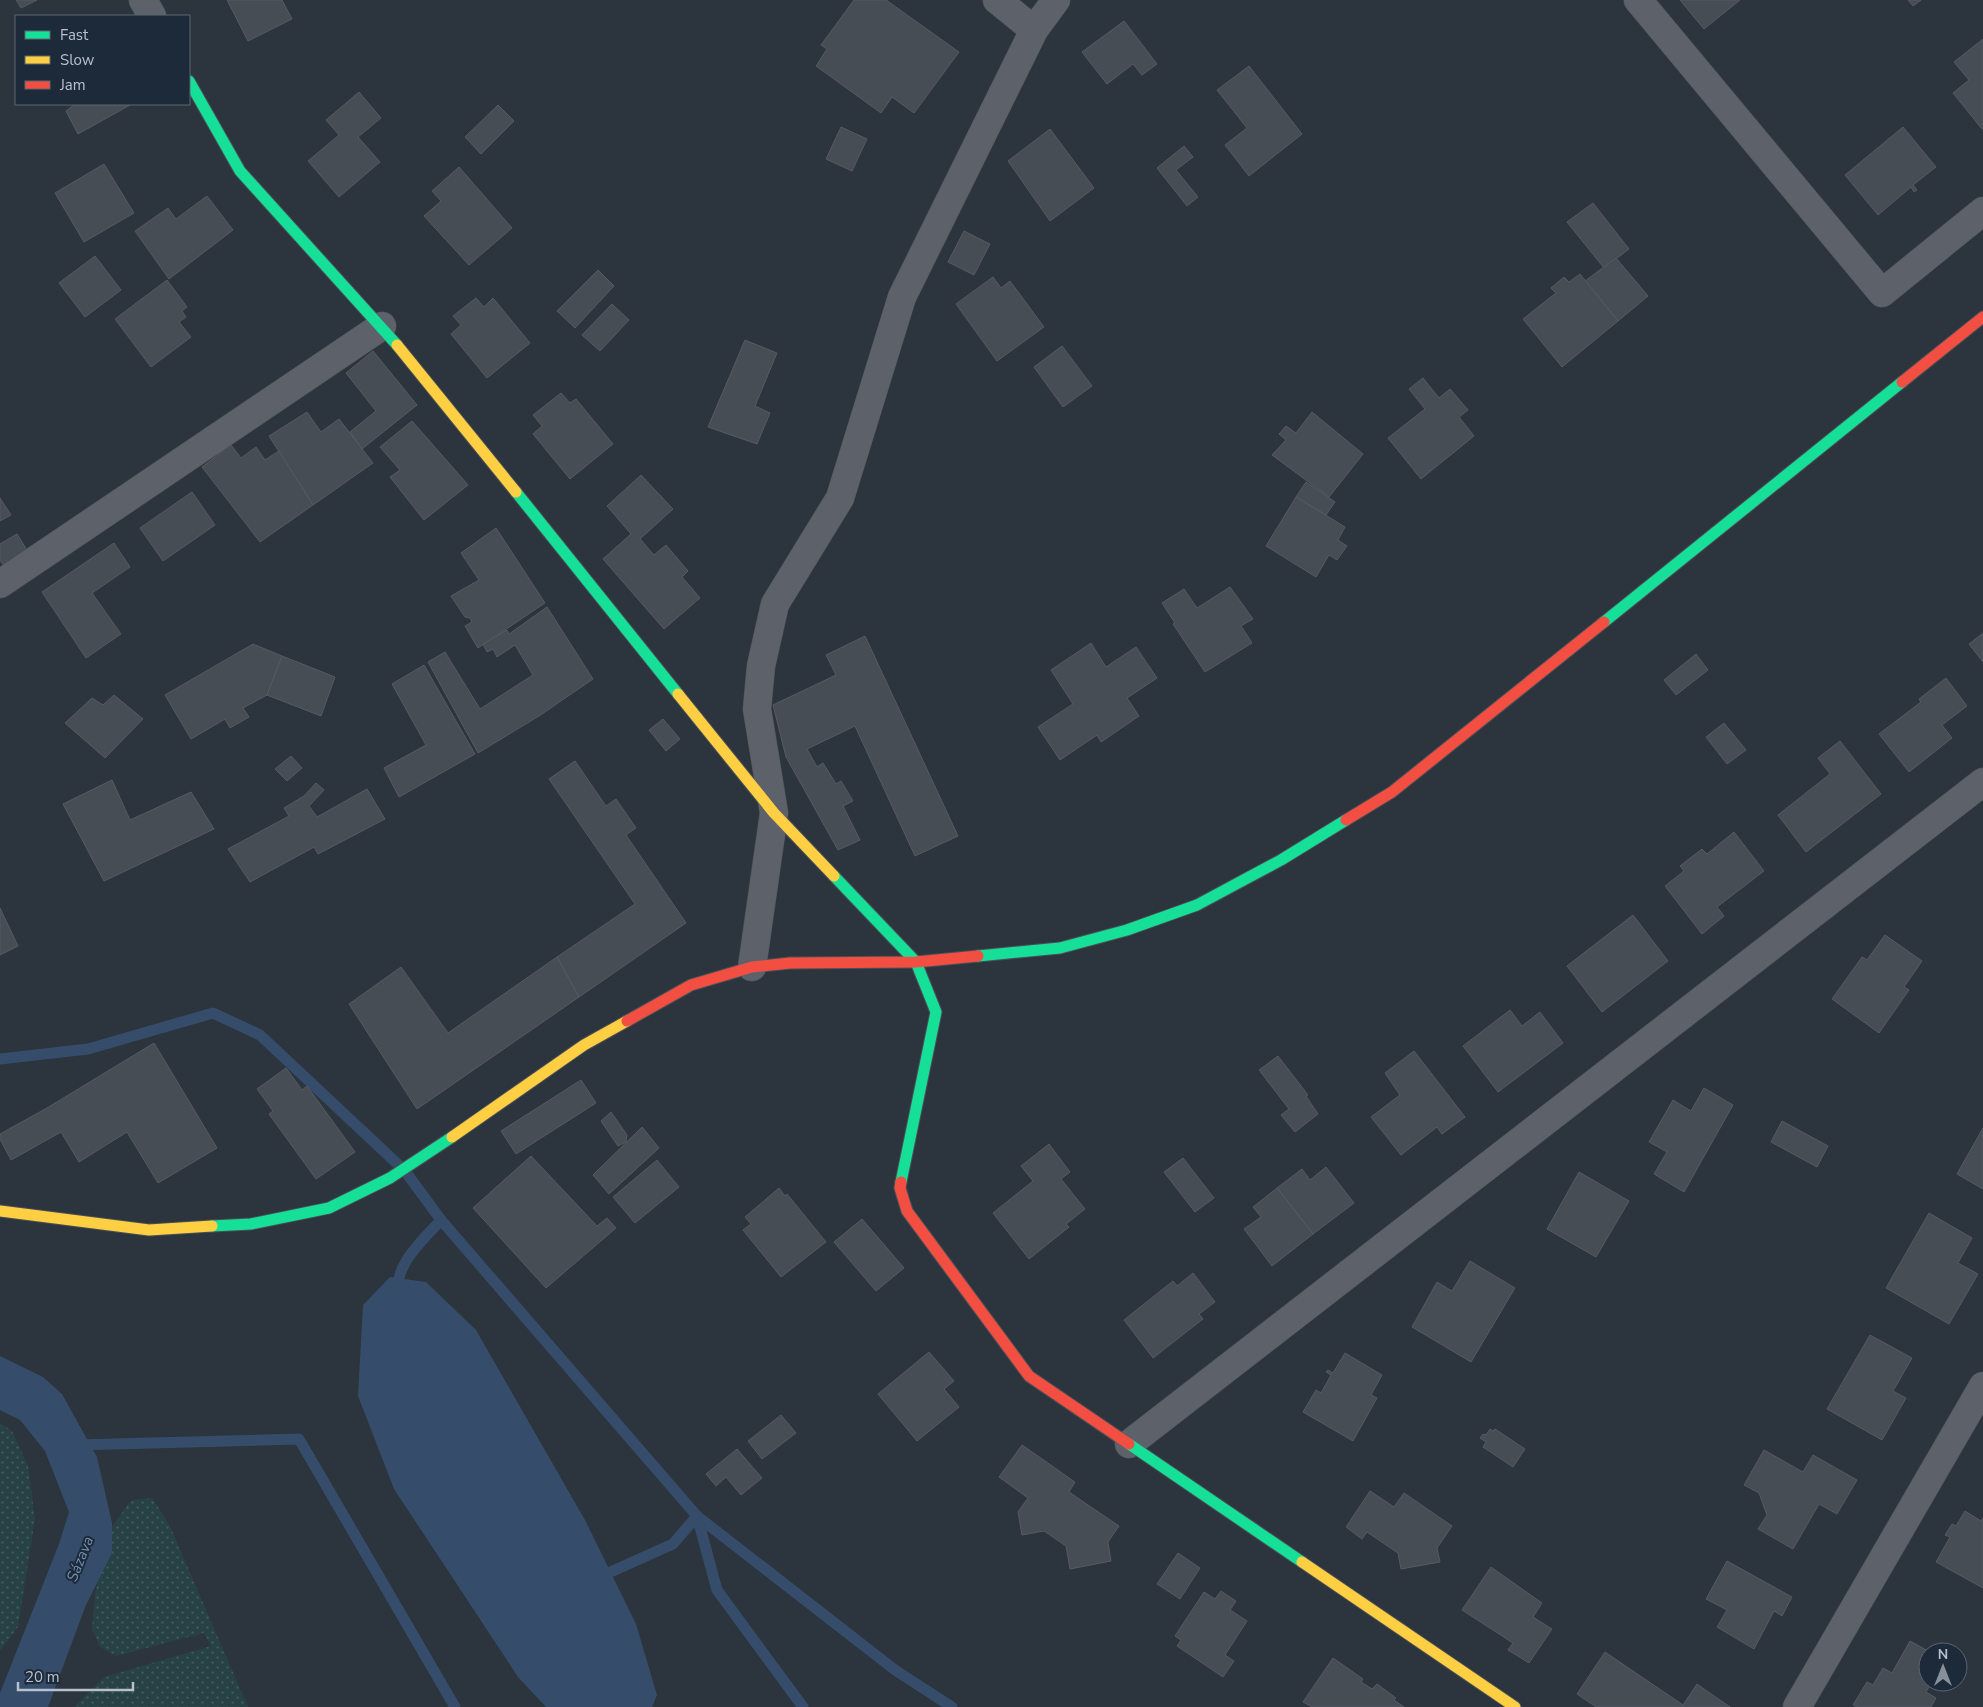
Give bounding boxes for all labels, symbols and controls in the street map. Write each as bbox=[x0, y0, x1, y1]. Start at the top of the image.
legend bbox=[15, 15, 190, 105]
text: Fast bbox=[60, 25, 89, 45]
text: Slow bbox=[60, 50, 95, 70]
text: Jam bbox=[59, 75, 86, 95]
water label: Sázava bbox=[62, 1533, 98, 1585]
north arrow bbox=[1918, 1642, 1968, 1692]
text: N bbox=[1938, 1645, 1948, 1664]
scale bar bbox=[18, 1660, 132, 1692]
text: 20 m bbox=[25, 1667, 60, 1687]

